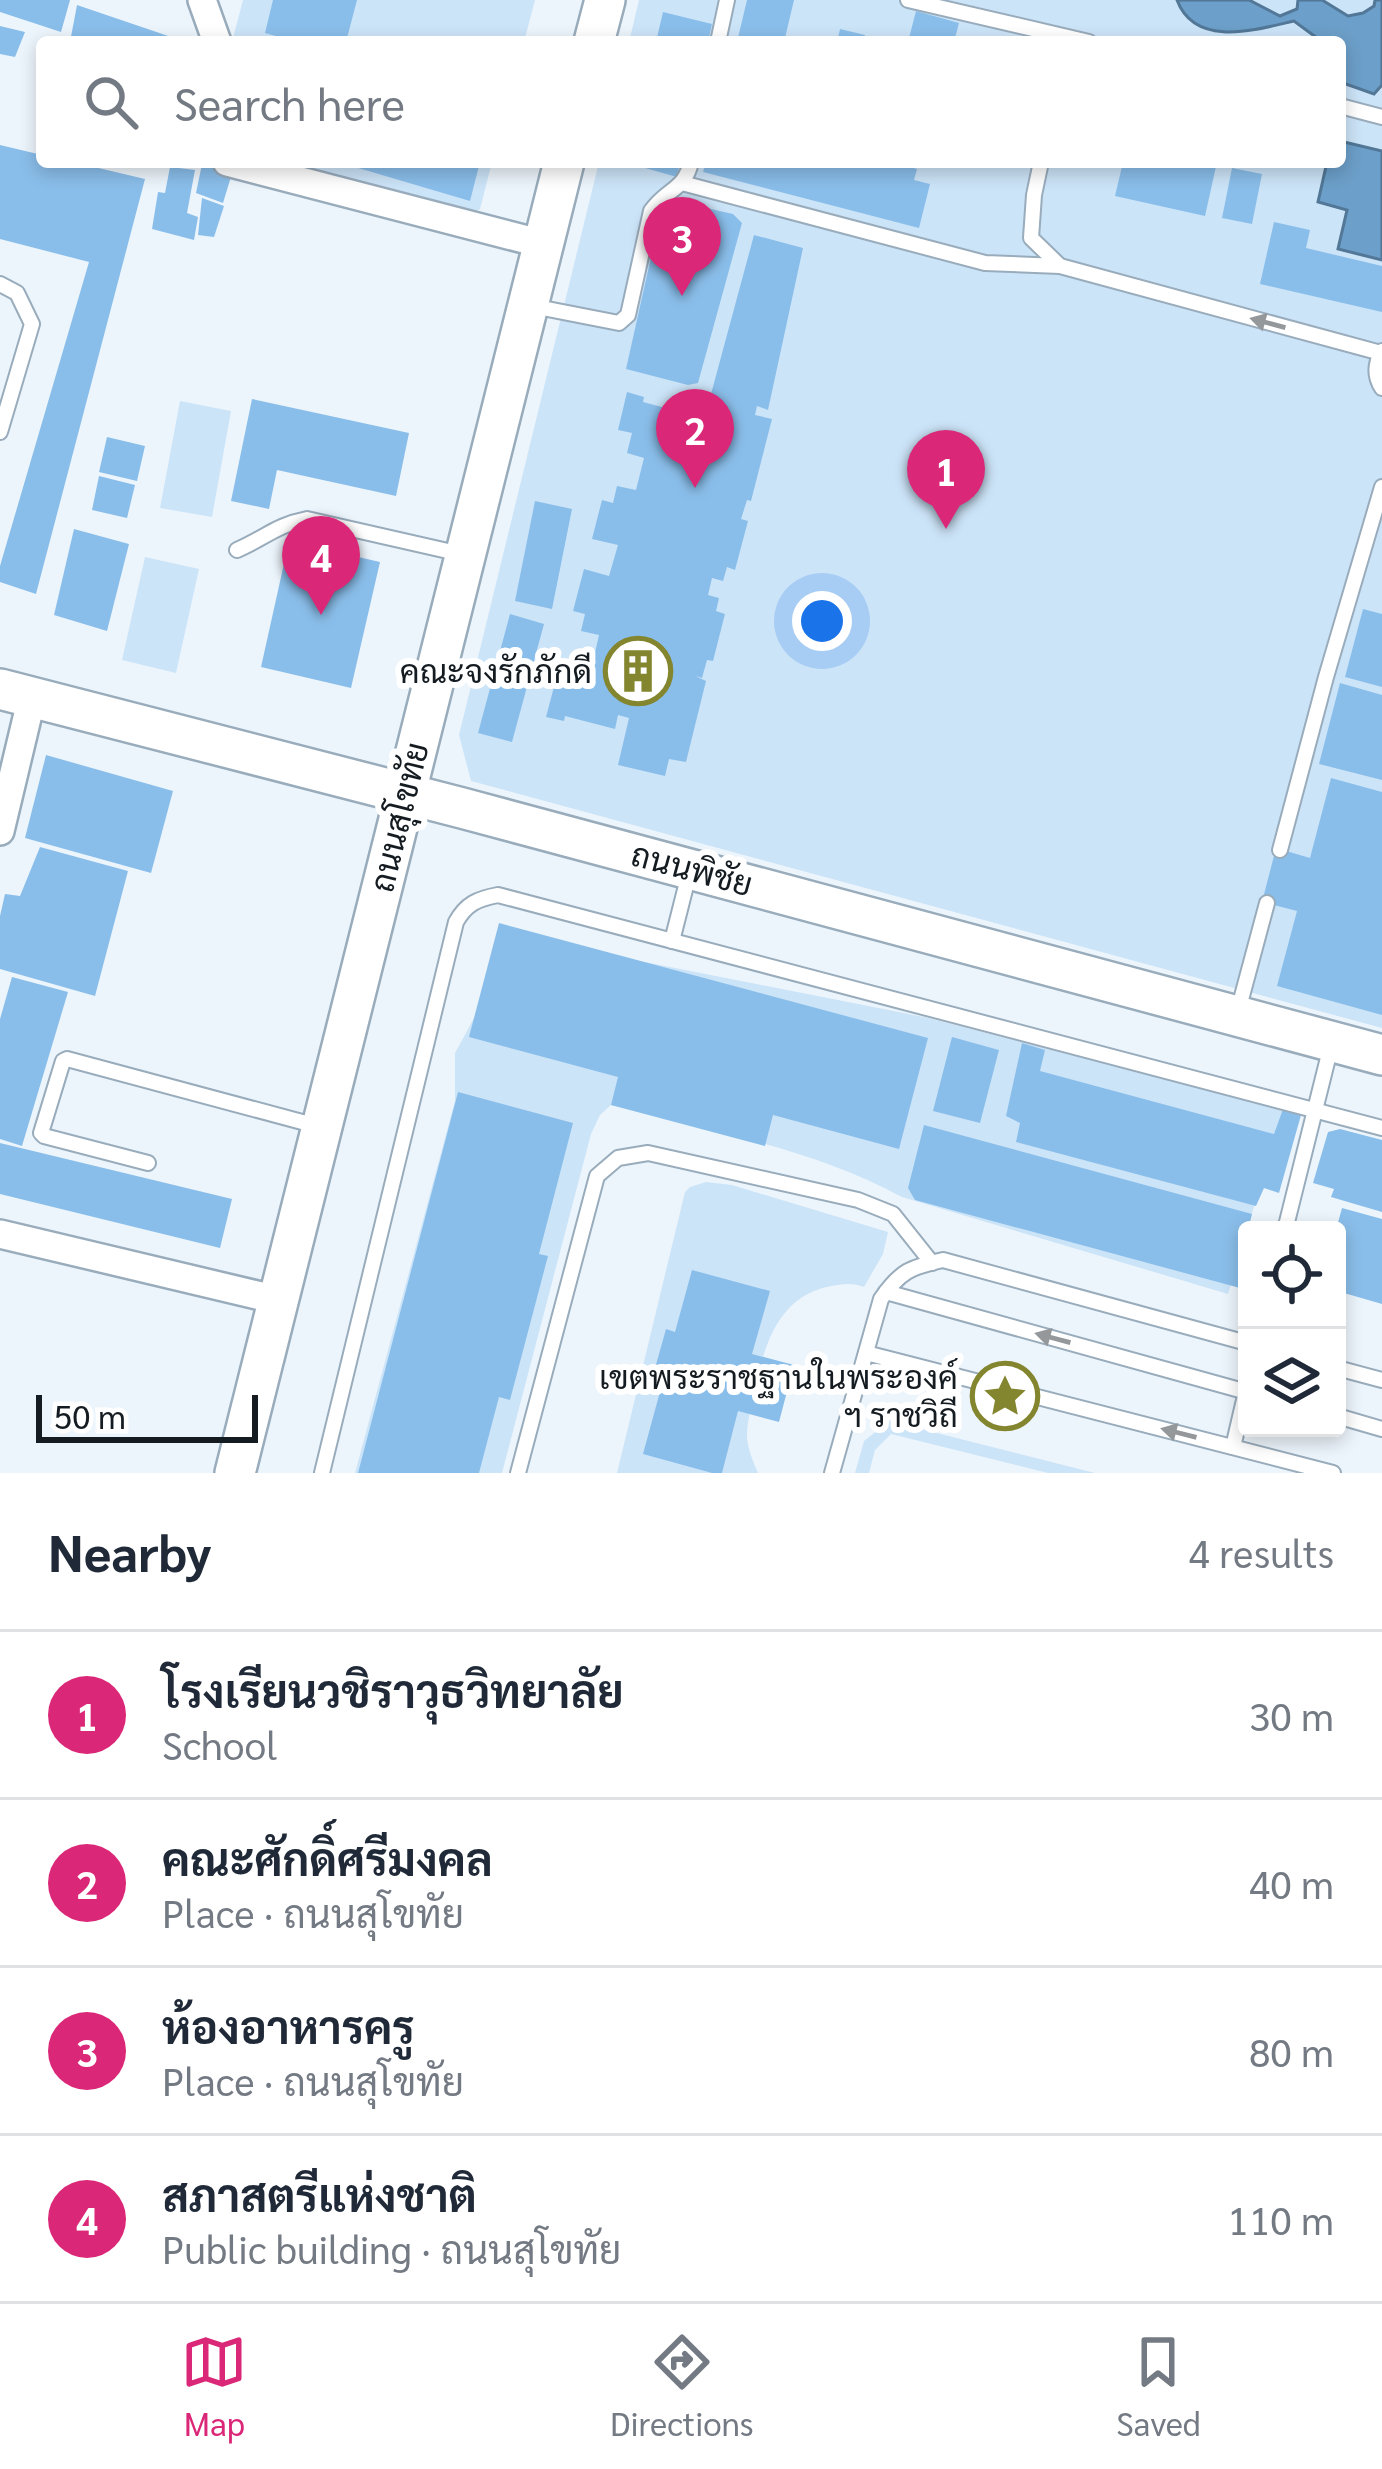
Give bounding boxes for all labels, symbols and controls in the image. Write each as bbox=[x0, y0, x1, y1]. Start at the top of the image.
search box bbox=[36, 36, 1346, 168]
icon: search bbox=[78, 69, 144, 135]
text: Search here bbox=[174, 73, 405, 131]
pin: 3 bbox=[643, 197, 721, 296]
one-way arrow bbox=[1249, 312, 1286, 331]
pin: 2 bbox=[656, 389, 734, 488]
pin: 1 bbox=[907, 430, 985, 529]
pin: 4 bbox=[282, 516, 360, 615]
your location bbox=[792, 591, 852, 651]
building icon: คณะจงรักภักดี bbox=[603, 636, 673, 706]
place label: คณะจงรักภักดี bbox=[400, 648, 592, 691]
street label: ถนนสุโขทัย bbox=[358, 737, 440, 897]
street label: ถนนพิชัย bbox=[627, 831, 758, 904]
map controls bbox=[1238, 1221, 1346, 1437]
button: locate bbox=[1238, 1221, 1346, 1329]
one-way arrow bbox=[1035, 1328, 1072, 1347]
button: layers bbox=[1238, 1329, 1346, 1437]
place label: เขตพระราชฐานในพระองค์ ฯ ราชวิถี bbox=[599, 1354, 958, 1435]
place icon: เขตพระราชฐานในพระองค์ ฯ ราชวิถี bbox=[970, 1361, 1040, 1431]
scale bar bbox=[36, 1389, 258, 1442]
text: 50 m bbox=[54, 1394, 126, 1437]
one-way arrow bbox=[1160, 1423, 1197, 1442]
text: Nearby bbox=[48, 1518, 212, 1584]
text: 4 results bbox=[1188, 1526, 1334, 1577]
text: โรงเรียนวชิราวุธวิทยาลัย bbox=[162, 1660, 624, 1718]
text: 1 bbox=[76, 1689, 98, 1740]
text: 30 m bbox=[1249, 1689, 1334, 1740]
text: School bbox=[162, 1718, 278, 1769]
text: คณะศักดิ์ศรีมงคล bbox=[162, 1828, 493, 1886]
text: 2 bbox=[76, 1857, 98, 1908]
text: 40 m bbox=[1249, 1857, 1334, 1908]
text: Place · ถนนสุโขทัย bbox=[162, 1886, 464, 1937]
text: ห้องอาหารครู bbox=[162, 1996, 415, 2054]
text: 3 bbox=[76, 2025, 98, 2076]
text: 80 m bbox=[1249, 2025, 1334, 2076]
text: Place · ถนนสุโขทัย bbox=[162, 2054, 464, 2105]
text: สภาสตรีแห่งชาติ bbox=[162, 2164, 477, 2222]
text: 4 bbox=[76, 2193, 98, 2244]
text: 110 m bbox=[1227, 2193, 1334, 2244]
text: Public building · ถนนสุโขทัย bbox=[162, 2222, 621, 2273]
tab: Map bbox=[181, 2329, 247, 2444]
tab: Directions bbox=[610, 2329, 754, 2444]
tab: Saved bbox=[1116, 2329, 1201, 2444]

